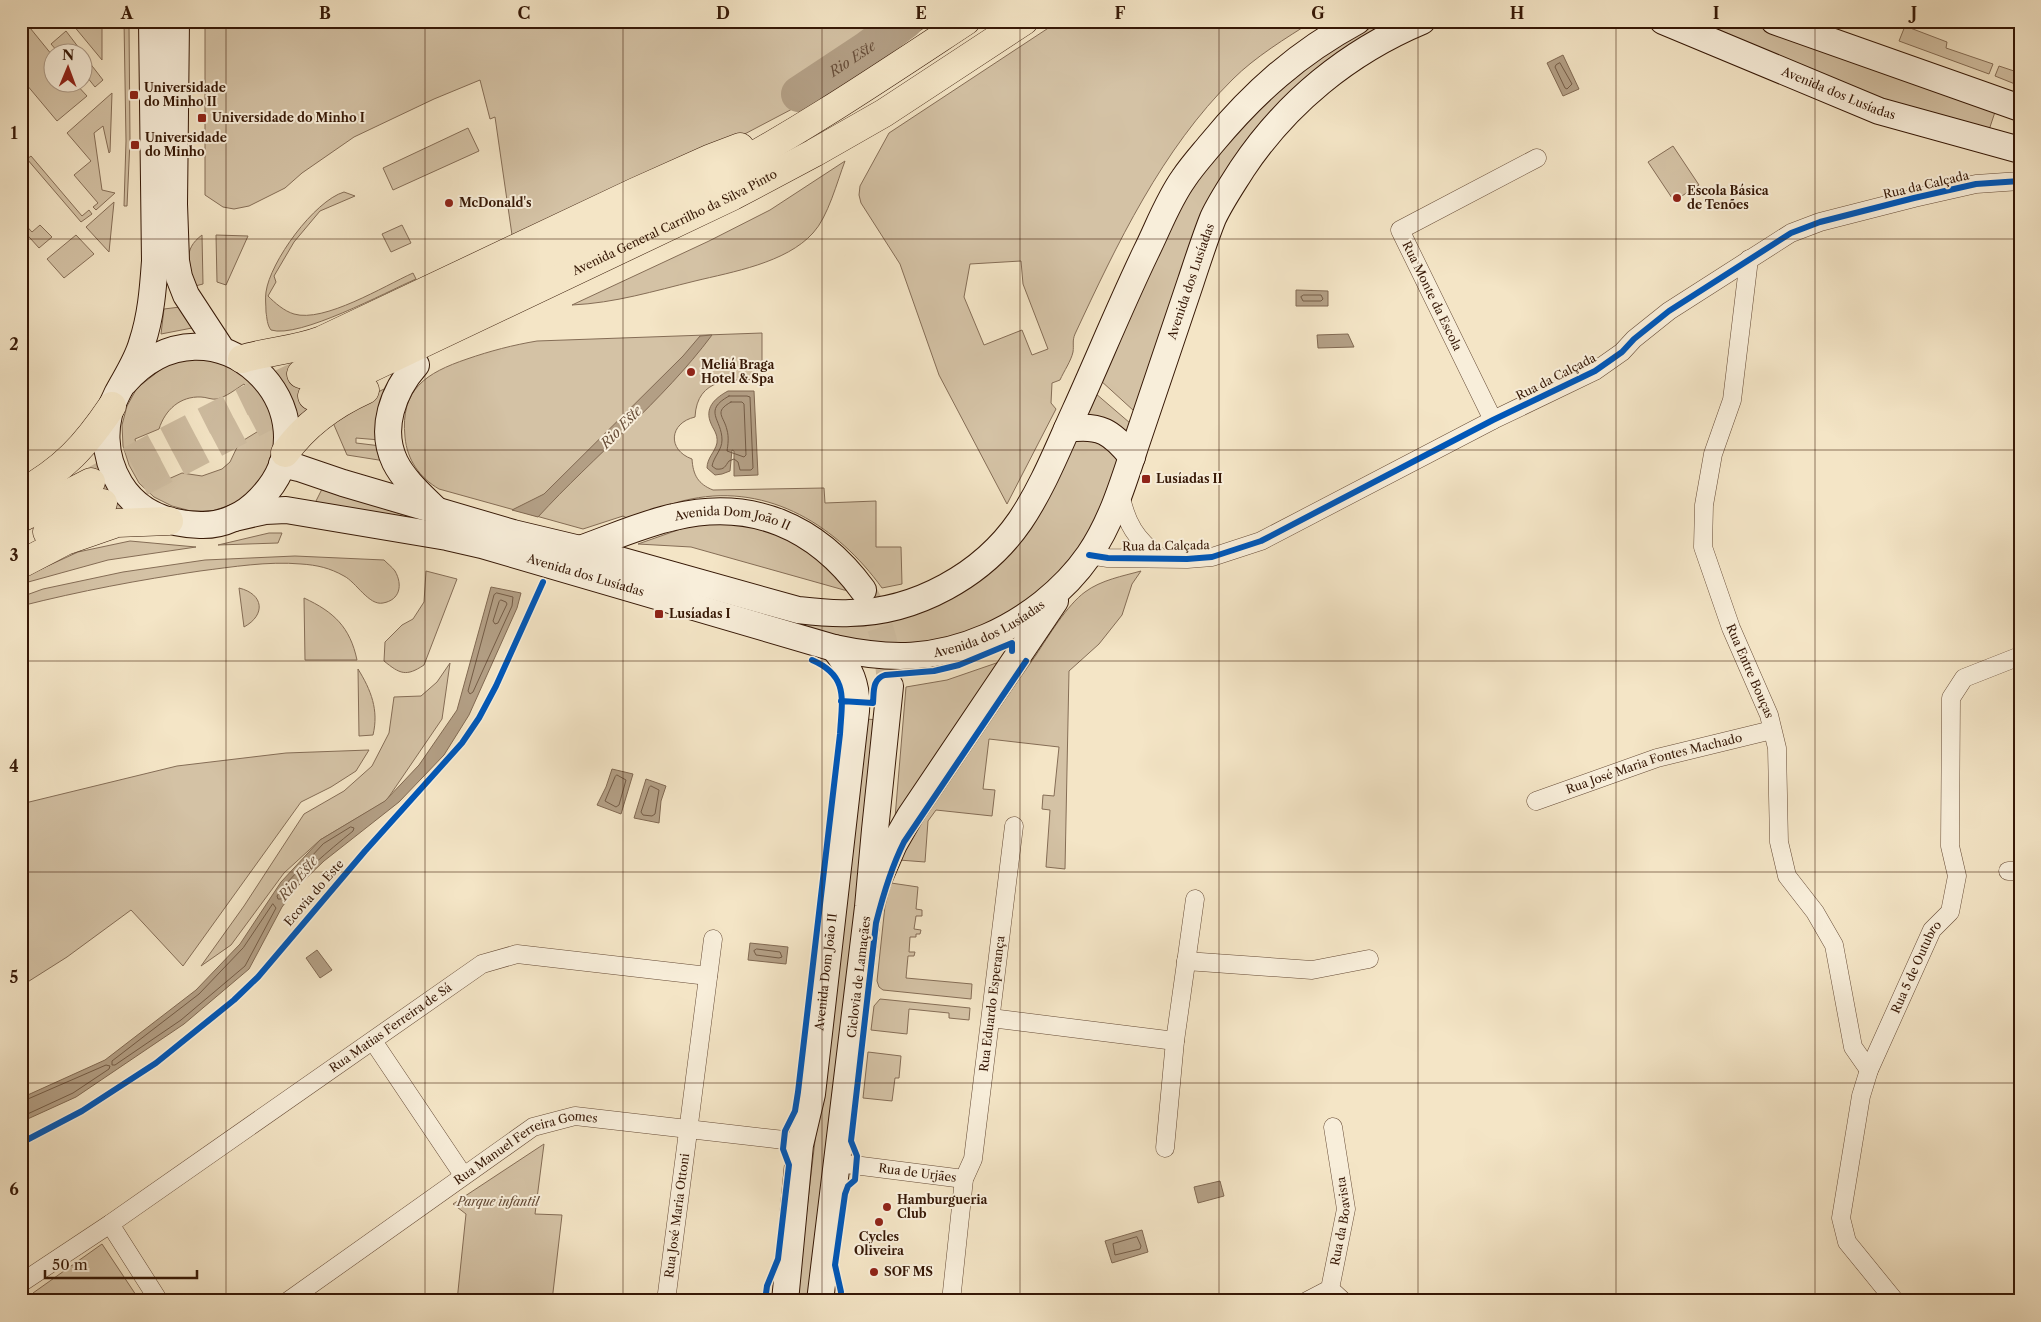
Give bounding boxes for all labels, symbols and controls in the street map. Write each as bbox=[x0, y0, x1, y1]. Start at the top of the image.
text: A bbox=[120, 3, 134, 23]
text: B bbox=[319, 3, 331, 23]
text: C bbox=[518, 3, 530, 23]
text: D bbox=[716, 3, 730, 23]
text: E bbox=[915, 3, 927, 23]
text: F bbox=[1115, 3, 1126, 23]
text: G bbox=[1311, 3, 1325, 23]
text: H bbox=[1510, 3, 1524, 23]
text: I bbox=[1713, 3, 1720, 23]
text: J bbox=[1908, 3, 1917, 23]
water label: Rio Este bbox=[825, 36, 880, 81]
north arrow bbox=[42, 42, 92, 92]
text: N bbox=[62, 46, 74, 64]
street label: Avenida dos Lusíadas bbox=[1779, 63, 1897, 122]
place label: Universidade do Minho II bbox=[144, 80, 226, 109]
marker: Universidade do Minho II bbox=[128, 89, 140, 101]
place label: Universidade do Minho I bbox=[212, 110, 365, 125]
marker: Universidade do Minho I bbox=[196, 112, 208, 124]
text: 1 bbox=[10, 123, 18, 143]
place label: Universidade do Minho bbox=[145, 130, 227, 159]
marker: Universidade do Minho bbox=[129, 139, 141, 151]
street label: Avenida General Carrilho da Silva Pinto bbox=[569, 166, 780, 279]
street label: Rua da Calçada bbox=[1881, 167, 1971, 202]
place label: Escola Básica de Tenões bbox=[1687, 183, 1770, 212]
marker: Escola Básica de Tenões bbox=[1671, 192, 1683, 204]
place label: McDonald's bbox=[459, 195, 532, 210]
marker: McDonald's bbox=[443, 197, 455, 209]
street label: Avenida dos Lusíadas bbox=[1163, 221, 1217, 342]
street label: Rua Monte da Escola bbox=[1399, 238, 1466, 354]
text: 2 bbox=[9, 334, 19, 354]
street label: Rua da Calçada bbox=[1513, 350, 1599, 403]
place label: Meliá Braga Hotel & Spa bbox=[701, 357, 775, 386]
marker: Meliá Braga Hotel & Spa bbox=[685, 366, 697, 378]
water label: Rio Este bbox=[596, 401, 647, 453]
place label: Lusíadas II bbox=[1156, 471, 1223, 486]
marker: Lusíadas II bbox=[1140, 473, 1152, 485]
street label: Avenida Dom João II bbox=[672, 503, 793, 533]
street label: Rua da Calçada bbox=[1122, 537, 1211, 554]
text: 3 bbox=[9, 545, 19, 565]
street label: Avenida dos Lusíadas bbox=[524, 550, 646, 599]
street label: Avenida dos Lusíadas bbox=[931, 597, 1047, 660]
place label: Lusíadas I bbox=[669, 606, 731, 621]
marker: Lusíadas I bbox=[653, 608, 665, 620]
street label: Rua Entre Bouças bbox=[1723, 622, 1778, 720]
street label: Rua José Maria Fontes Machado bbox=[1564, 730, 1744, 797]
text: 4 bbox=[9, 756, 19, 776]
water label: Rio Este bbox=[274, 851, 323, 905]
street label: Ecovia do Este bbox=[281, 856, 347, 929]
street label: Avenida Dom João II bbox=[811, 912, 840, 1032]
street label: Ciclovia de Lamaçães bbox=[844, 915, 873, 1039]
street label: Rua 5 de Outubro bbox=[1887, 917, 1944, 1016]
street label: Rua Eduardo Esperança bbox=[976, 934, 1008, 1073]
text: 5 bbox=[10, 967, 19, 987]
street label: Rua Matias Ferreira de Sá bbox=[326, 979, 455, 1076]
street label: Rua Manuel Ferreira Gomes bbox=[451, 1108, 599, 1188]
street label: Rua José Maria Ottoni bbox=[661, 1152, 692, 1279]
street label: Rua de Urjães bbox=[878, 1160, 957, 1185]
street label: Rua da Boavista bbox=[1327, 1175, 1353, 1267]
text: 6 bbox=[9, 1179, 19, 1199]
place label: Hamburgueria Club bbox=[897, 1192, 989, 1221]
park label: Parque infantil bbox=[456, 1194, 540, 1209]
marker: Hamburgueria Club bbox=[881, 1201, 893, 1213]
marker: Cycles Oliveira bbox=[873, 1216, 885, 1228]
place label: Cycles Oliveira bbox=[854, 1229, 905, 1258]
scale bar bbox=[45, 1247, 198, 1279]
text: 50 m bbox=[52, 1255, 88, 1274]
place label: SOF MS bbox=[884, 1264, 933, 1279]
marker: SOF MS bbox=[868, 1266, 880, 1278]

